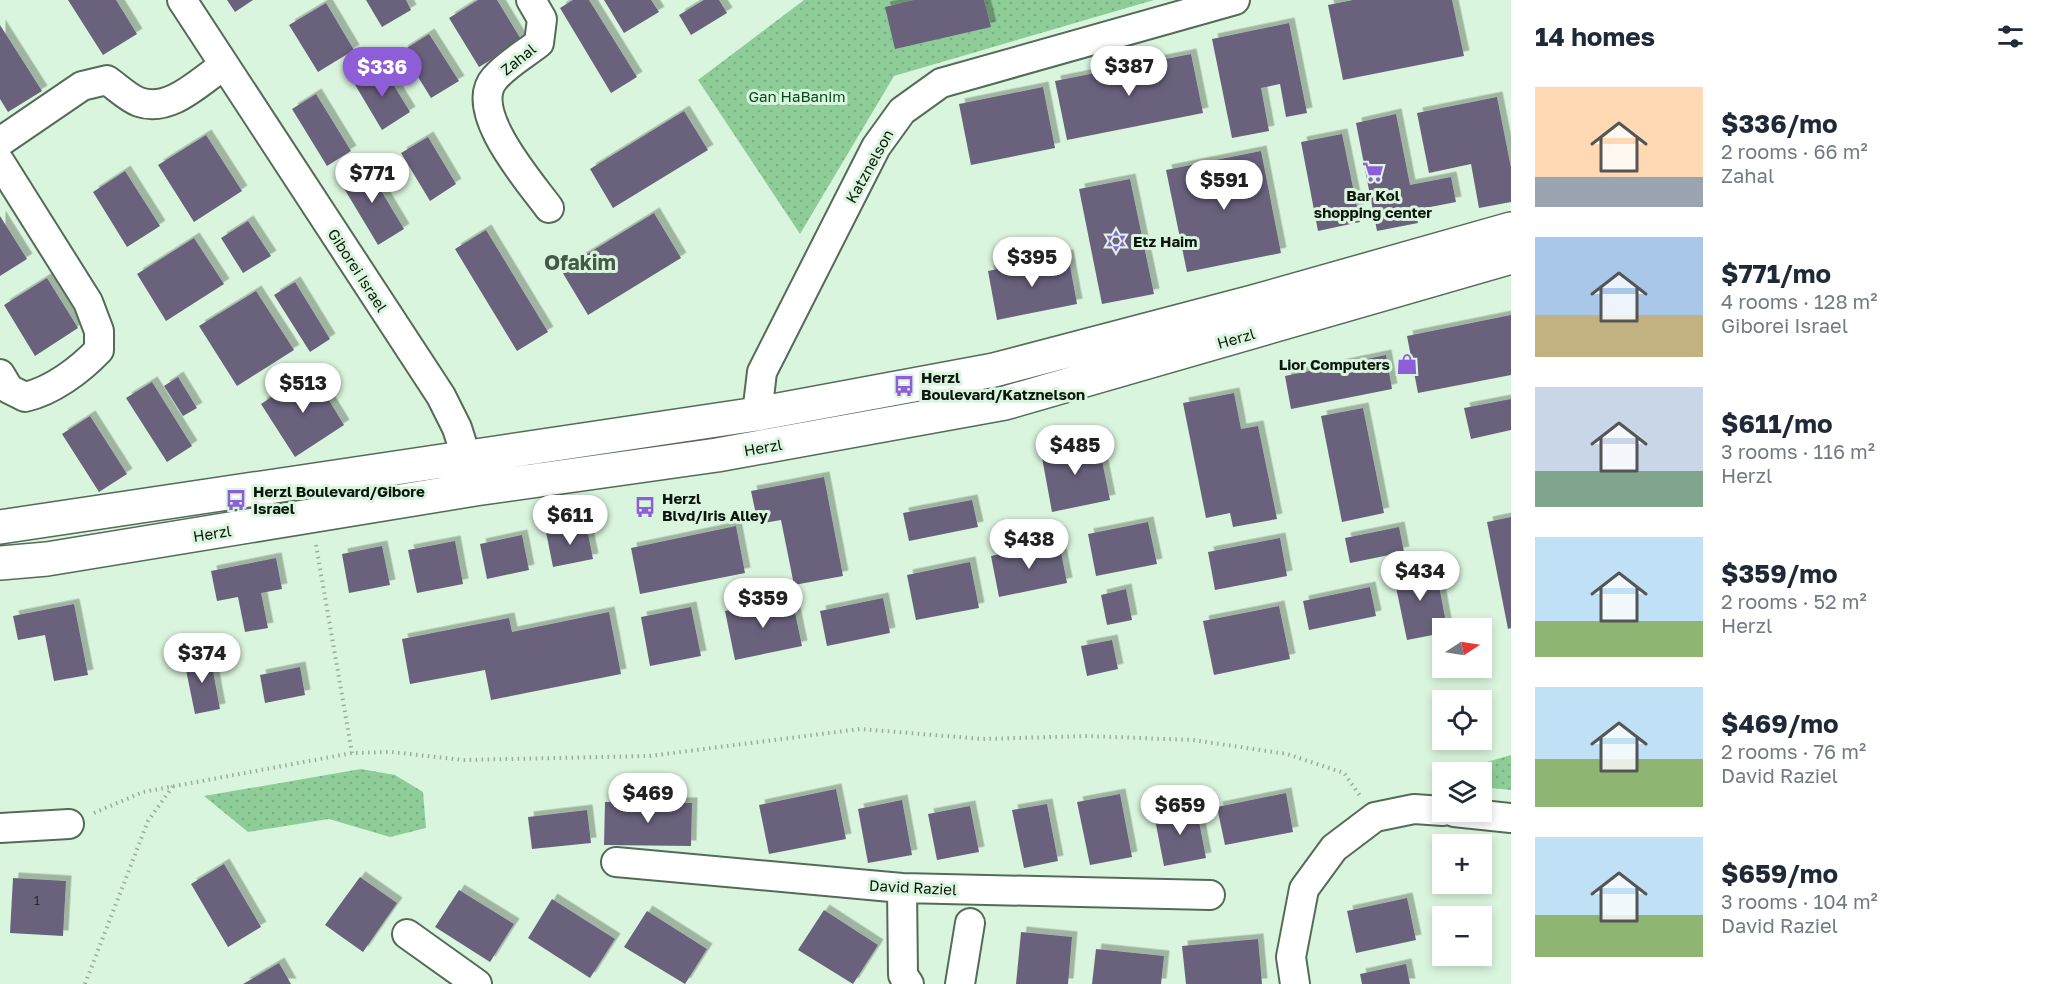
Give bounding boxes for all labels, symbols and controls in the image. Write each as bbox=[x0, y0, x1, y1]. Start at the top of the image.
icon: filters bbox=[1994, 20, 2027, 53]
text: 14 homes bbox=[1535, 21, 1655, 52]
street label: Zahal bbox=[497, 39, 539, 79]
pin: $387 bbox=[1093, 46, 1165, 97]
pin: $336 bbox=[346, 47, 418, 98]
text: $387 bbox=[1104, 53, 1154, 77]
text: $336 bbox=[357, 54, 407, 78]
park label: Gan HaBanim bbox=[749, 87, 845, 105]
text: $336/mo bbox=[1721, 108, 1837, 139]
icon: home bbox=[1583, 111, 1655, 183]
street label: Katznelson bbox=[841, 126, 897, 206]
text: 2 rooms · 66 m² bbox=[1721, 139, 1868, 163]
pin: $771 bbox=[336, 153, 408, 204]
text: $771 bbox=[349, 160, 395, 184]
pin: $591 bbox=[1188, 160, 1260, 211]
supermarket icon: Bar Kol shopping center bbox=[1361, 160, 1385, 184]
text: Zahal bbox=[1721, 163, 1774, 187]
text: $591 bbox=[1200, 167, 1248, 191]
place label: Bar Kol shopping center bbox=[1314, 186, 1432, 221]
street label: Giborei Israel bbox=[324, 225, 392, 315]
synagogue icon: Etz Haim bbox=[1104, 229, 1128, 253]
place label: Etz Haim bbox=[1133, 232, 1197, 250]
pin: $395 bbox=[996, 237, 1068, 288]
text: $395 bbox=[1007, 244, 1057, 268]
district label: Ofakim bbox=[544, 249, 616, 275]
text: $771/mo bbox=[1721, 258, 1831, 289]
icon: home bbox=[1583, 261, 1655, 333]
text: 4 rooms · 128 m² bbox=[1721, 289, 1878, 313]
text: Giborei Israel bbox=[1721, 313, 1848, 337]
street label: Herzl bbox=[1215, 324, 1257, 352]
shop icon: Lior Computers bbox=[1395, 352, 1419, 376]
place label: Lior Computers bbox=[1279, 355, 1390, 373]
pin: $513 bbox=[267, 363, 339, 414]
place label: Herzl Boulevard/Katznelson bbox=[921, 368, 1085, 403]
text: $513 bbox=[279, 370, 327, 394]
bus stop icon: Herzl Boulevard/Katznelson bbox=[892, 374, 916, 398]
text: $611/mo bbox=[1721, 408, 1833, 439]
icon: home bbox=[1583, 411, 1655, 483]
pin: $485 bbox=[1039, 425, 1111, 476]
text: $485 bbox=[1050, 432, 1100, 456]
street label: Herzl bbox=[742, 435, 784, 459]
text: 3 rooms · 116 m² bbox=[1721, 439, 1875, 463]
text: Herzl bbox=[1721, 463, 1772, 487]
place label: Herzl Boulevard/Gibore Israel bbox=[253, 482, 425, 517]
bus stop icon: Herzl Boulevard/Gibore Israel bbox=[224, 488, 248, 512]
place label: Herzl Blvd/Iris Alley bbox=[662, 489, 768, 524]
pin: $611 bbox=[534, 495, 606, 546]
bus stop icon: Herzl Blvd/Iris Alley bbox=[633, 495, 657, 519]
text: $611 bbox=[547, 502, 593, 526]
pin: $438 bbox=[993, 519, 1065, 570]
street label: Herzl bbox=[192, 521, 233, 545]
text: $438 bbox=[1004, 526, 1054, 550]
pin: $434 bbox=[1384, 551, 1456, 602]
text: $434 bbox=[1395, 558, 1445, 582]
text: $359/mo bbox=[1721, 558, 1837, 589]
icon: home bbox=[1583, 561, 1655, 633]
pin: $359 bbox=[727, 578, 799, 629]
text: $359 bbox=[738, 585, 788, 609]
text: 2 rooms · 52 m² bbox=[1721, 589, 1867, 613]
text: Herzl bbox=[1721, 613, 1772, 637]
north arrow bbox=[1432, 618, 1492, 678]
map controls bbox=[1432, 618, 1492, 966]
pin: $374 bbox=[166, 633, 238, 684]
text: $374 bbox=[178, 640, 227, 664]
button: locate bbox=[1432, 690, 1492, 750]
text: $469/mo bbox=[1721, 708, 1839, 739]
icon: home bbox=[1583, 711, 1655, 783]
text: 2 rooms · 76 m² bbox=[1721, 739, 1866, 763]
button: layers bbox=[1432, 762, 1492, 822]
text: David Raziel bbox=[1721, 763, 1838, 787]
pin: $469 bbox=[612, 773, 684, 824]
text: $469 bbox=[622, 780, 674, 804]
pin: $659 bbox=[1144, 785, 1216, 836]
text: $659 bbox=[1155, 792, 1206, 816]
button: + bbox=[1432, 834, 1492, 894]
text: $659/mo bbox=[1721, 858, 1838, 889]
icon: home bbox=[1583, 861, 1655, 933]
street label: David Raziel bbox=[869, 876, 957, 898]
text: 3 rooms · 104 m² bbox=[1721, 889, 1878, 913]
house number: 1 bbox=[34, 893, 40, 908]
button: − bbox=[1432, 906, 1492, 966]
text: David Raziel bbox=[1721, 913, 1838, 937]

